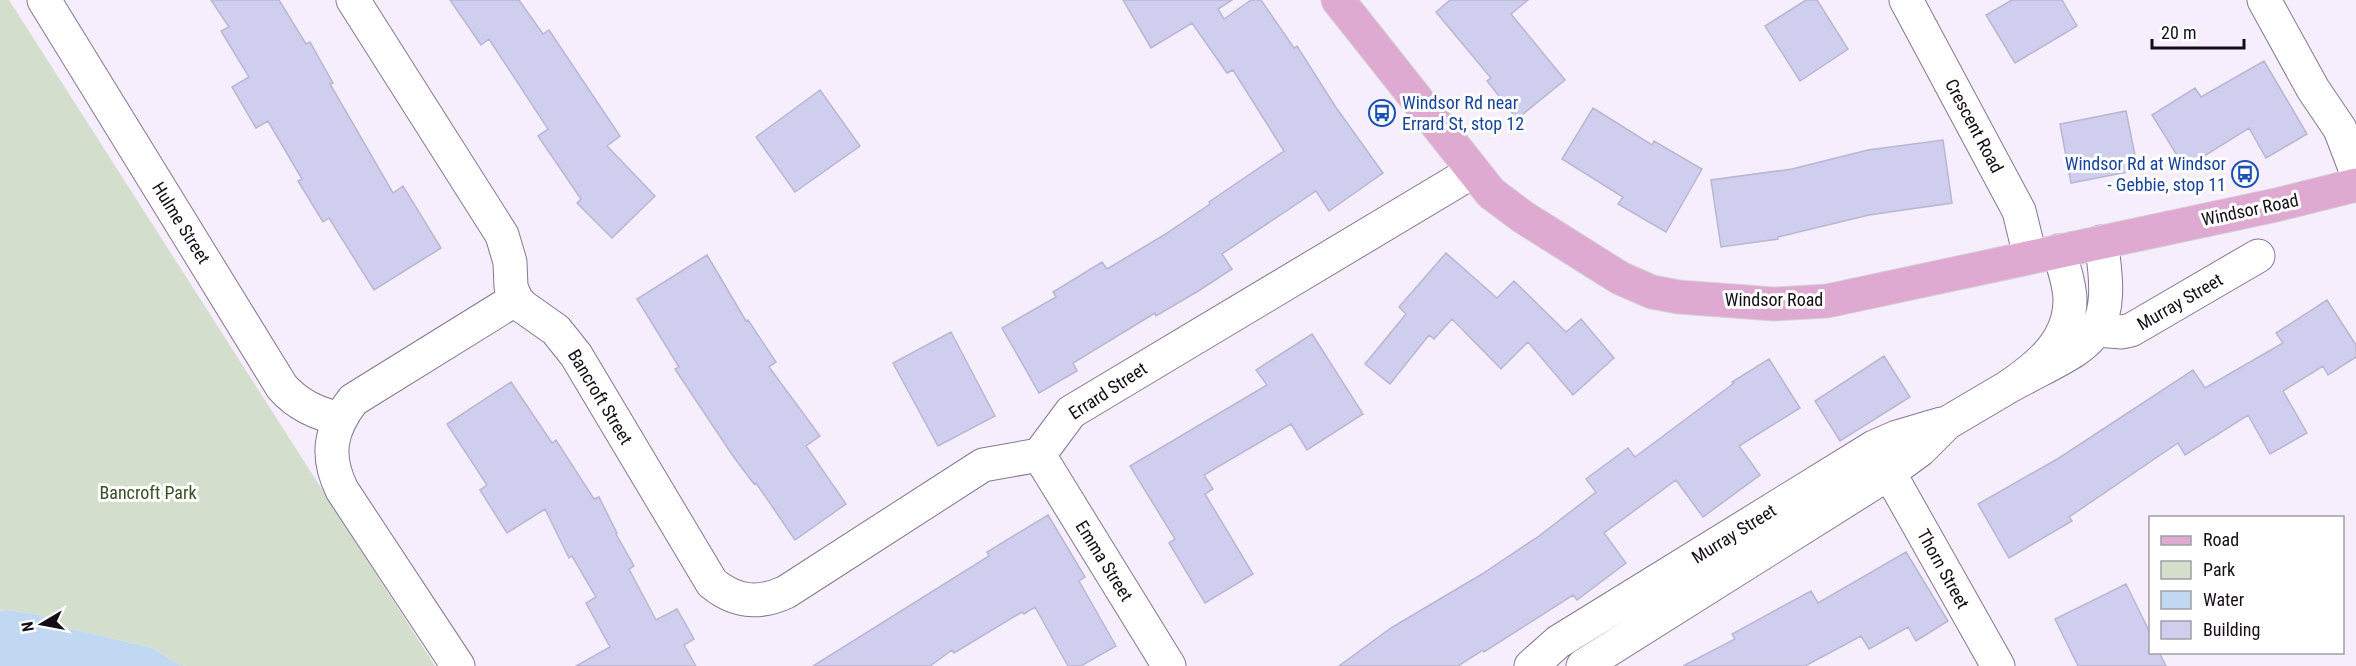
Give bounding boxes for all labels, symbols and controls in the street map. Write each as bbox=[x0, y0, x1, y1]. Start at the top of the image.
scale bar bbox=[2152, 12, 2244, 50]
text: 20 m bbox=[2161, 22, 2196, 43]
street label: Crescent Road bbox=[1941, 75, 2008, 176]
place label: Windsor Rd near Errard St, stop 12 bbox=[1402, 92, 1524, 134]
bus stop icon: Windsor Rd near Errard St, stop 12 bbox=[1367, 98, 1397, 128]
place label: Windsor Rd at Windsor - Gebbie, stop 11 bbox=[2065, 153, 2227, 195]
bus stop icon: Windsor Rd at Windsor - Gebbie, stop 11 bbox=[2230, 159, 2260, 189]
street label: Hulme Street bbox=[148, 178, 215, 267]
street label: Windsor Road bbox=[2200, 189, 2300, 230]
street label: Murray Street bbox=[2133, 269, 2226, 334]
street label: Windsor Road bbox=[1725, 289, 1823, 310]
street label: Bancroft Street bbox=[564, 345, 637, 448]
street label: Errard Street bbox=[1065, 358, 1151, 424]
park label: Bancroft Park bbox=[99, 482, 197, 503]
street label: Murray Street bbox=[1688, 499, 1780, 568]
legend bbox=[2149, 516, 2344, 654]
street label: Emma Street bbox=[1071, 517, 1137, 605]
street label: Thorn Street bbox=[1913, 525, 1974, 612]
text: Road bbox=[2203, 529, 2239, 550]
text: Park bbox=[2203, 559, 2235, 580]
text: Water bbox=[2203, 589, 2245, 610]
north arrow bbox=[12, 594, 72, 654]
text: Building bbox=[2203, 619, 2260, 640]
text: N bbox=[18, 620, 38, 633]

